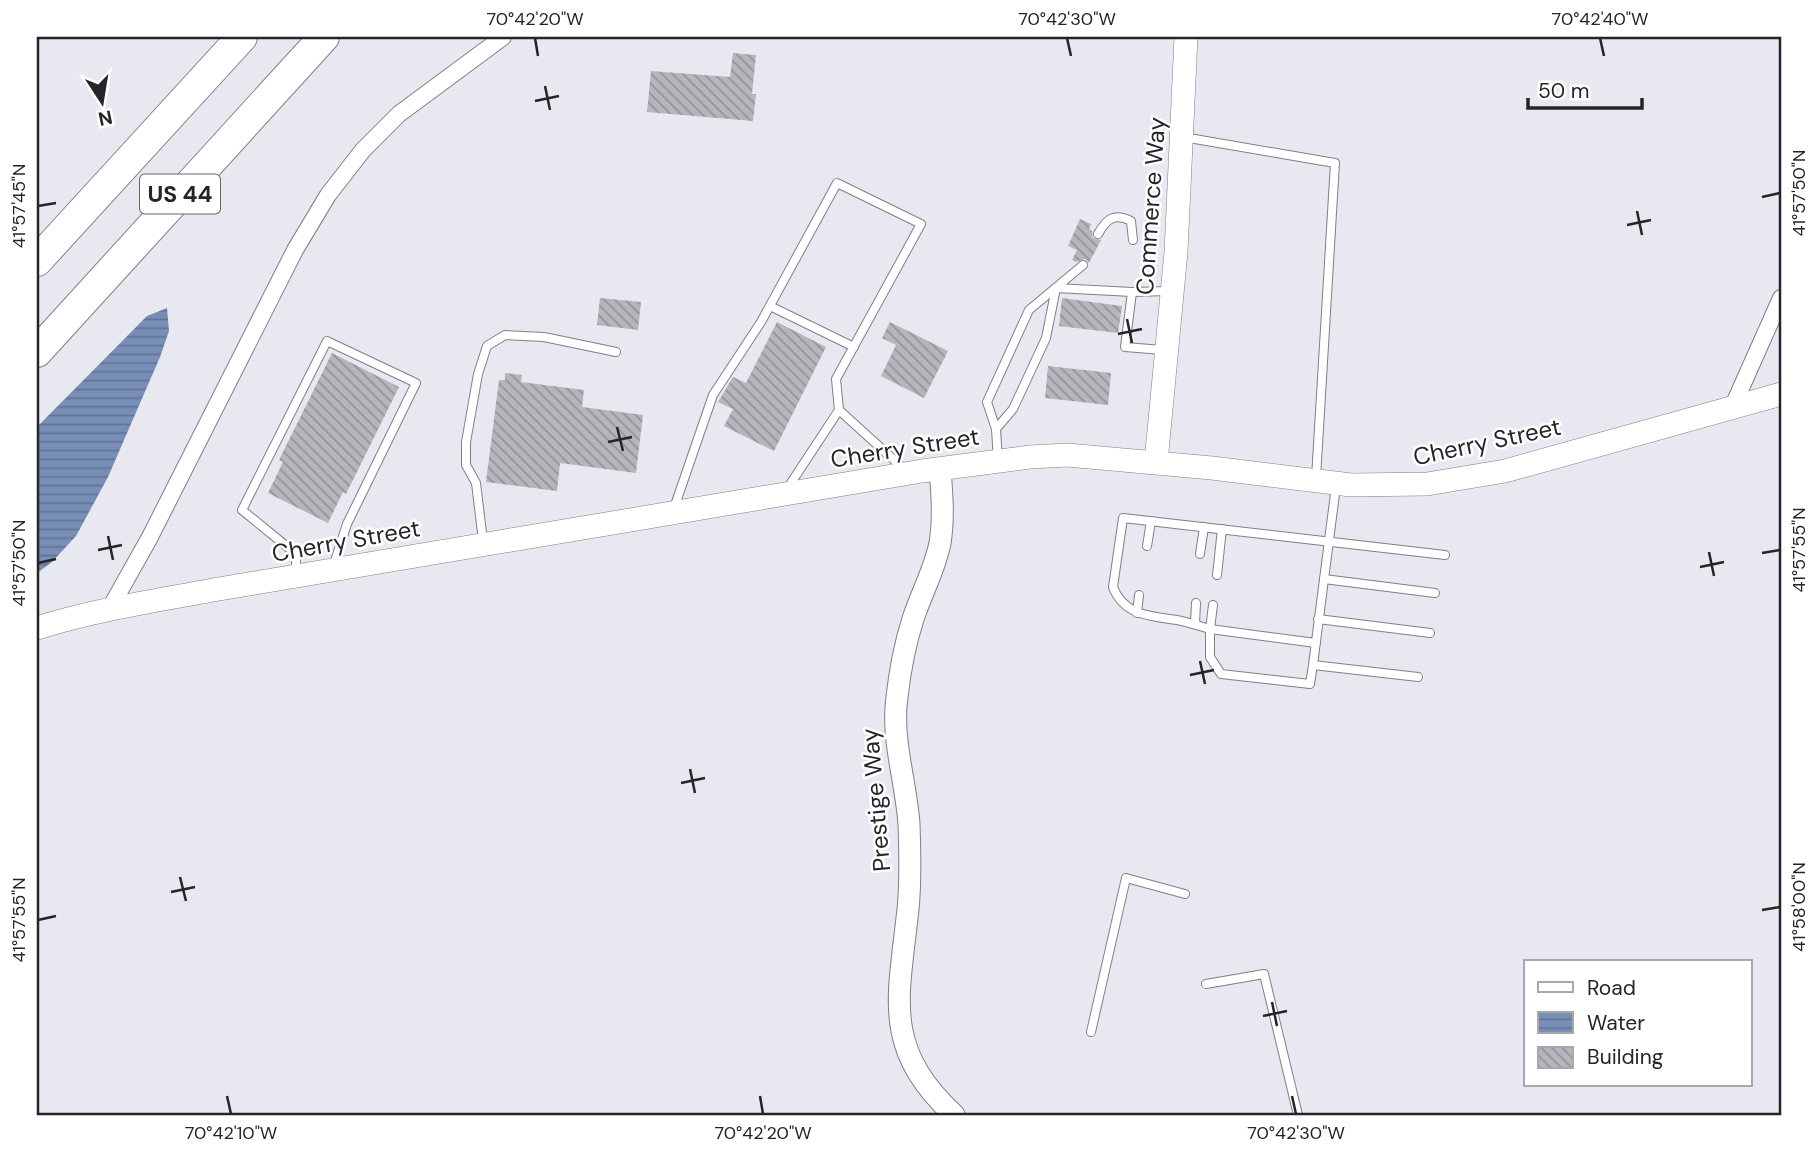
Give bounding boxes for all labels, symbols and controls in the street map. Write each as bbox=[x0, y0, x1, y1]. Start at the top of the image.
text: 70°42'20"W bbox=[486, 7, 584, 31]
text: 70°42'30"W bbox=[1018, 7, 1116, 31]
text: 70°42'40"W bbox=[1552, 7, 1648, 31]
north arrow bbox=[66, 66, 136, 136]
scale bar bbox=[1528, 66, 1641, 110]
text: 50 m bbox=[1538, 77, 1589, 105]
text: N bbox=[96, 104, 115, 132]
street label: Commerce Way bbox=[1129, 116, 1172, 296]
text: 41°57'50"N bbox=[1787, 150, 1811, 236]
text: 41°57'45"N bbox=[7, 164, 31, 248]
road number: US 44 bbox=[140, 174, 220, 214]
street label: Cherry Street bbox=[1410, 411, 1564, 472]
street label: Cherry Street bbox=[828, 420, 982, 475]
text: 41°57'55"N bbox=[1787, 507, 1811, 593]
street label: Cherry Street bbox=[269, 512, 423, 569]
text: 41°57'50"N bbox=[7, 520, 31, 606]
street label: Prestige Way bbox=[854, 727, 897, 873]
text: 41°58'00"N bbox=[1787, 862, 1811, 952]
text: 41°57'55"N bbox=[7, 877, 31, 963]
legend bbox=[1524, 960, 1752, 1086]
text: Road bbox=[1587, 974, 1636, 1002]
text: Water bbox=[1587, 1009, 1645, 1037]
text: Building bbox=[1587, 1043, 1664, 1071]
text: 70°42'10"W bbox=[185, 1121, 277, 1145]
text: 70°42'20"W bbox=[714, 1121, 812, 1145]
text: 70°42'30"W bbox=[1247, 1121, 1345, 1145]

